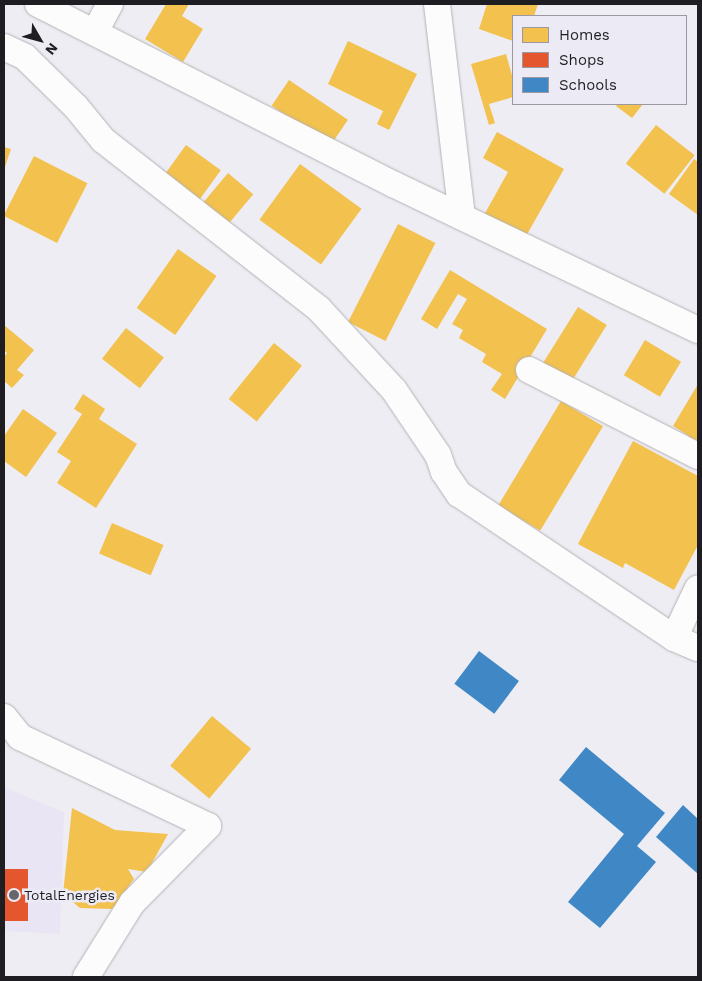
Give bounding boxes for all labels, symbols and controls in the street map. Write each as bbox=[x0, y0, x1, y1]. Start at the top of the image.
north arrow bbox=[15, 15, 65, 65]
legend bbox=[512, 15, 687, 105]
text: Homes bbox=[559, 26, 610, 44]
text: N bbox=[42, 40, 61, 58]
text: Shops bbox=[559, 51, 604, 69]
text: Schools bbox=[559, 76, 617, 94]
place label: TotalEnergies bbox=[24, 887, 115, 903]
marker: TotalEnergies bbox=[8, 889, 20, 901]

